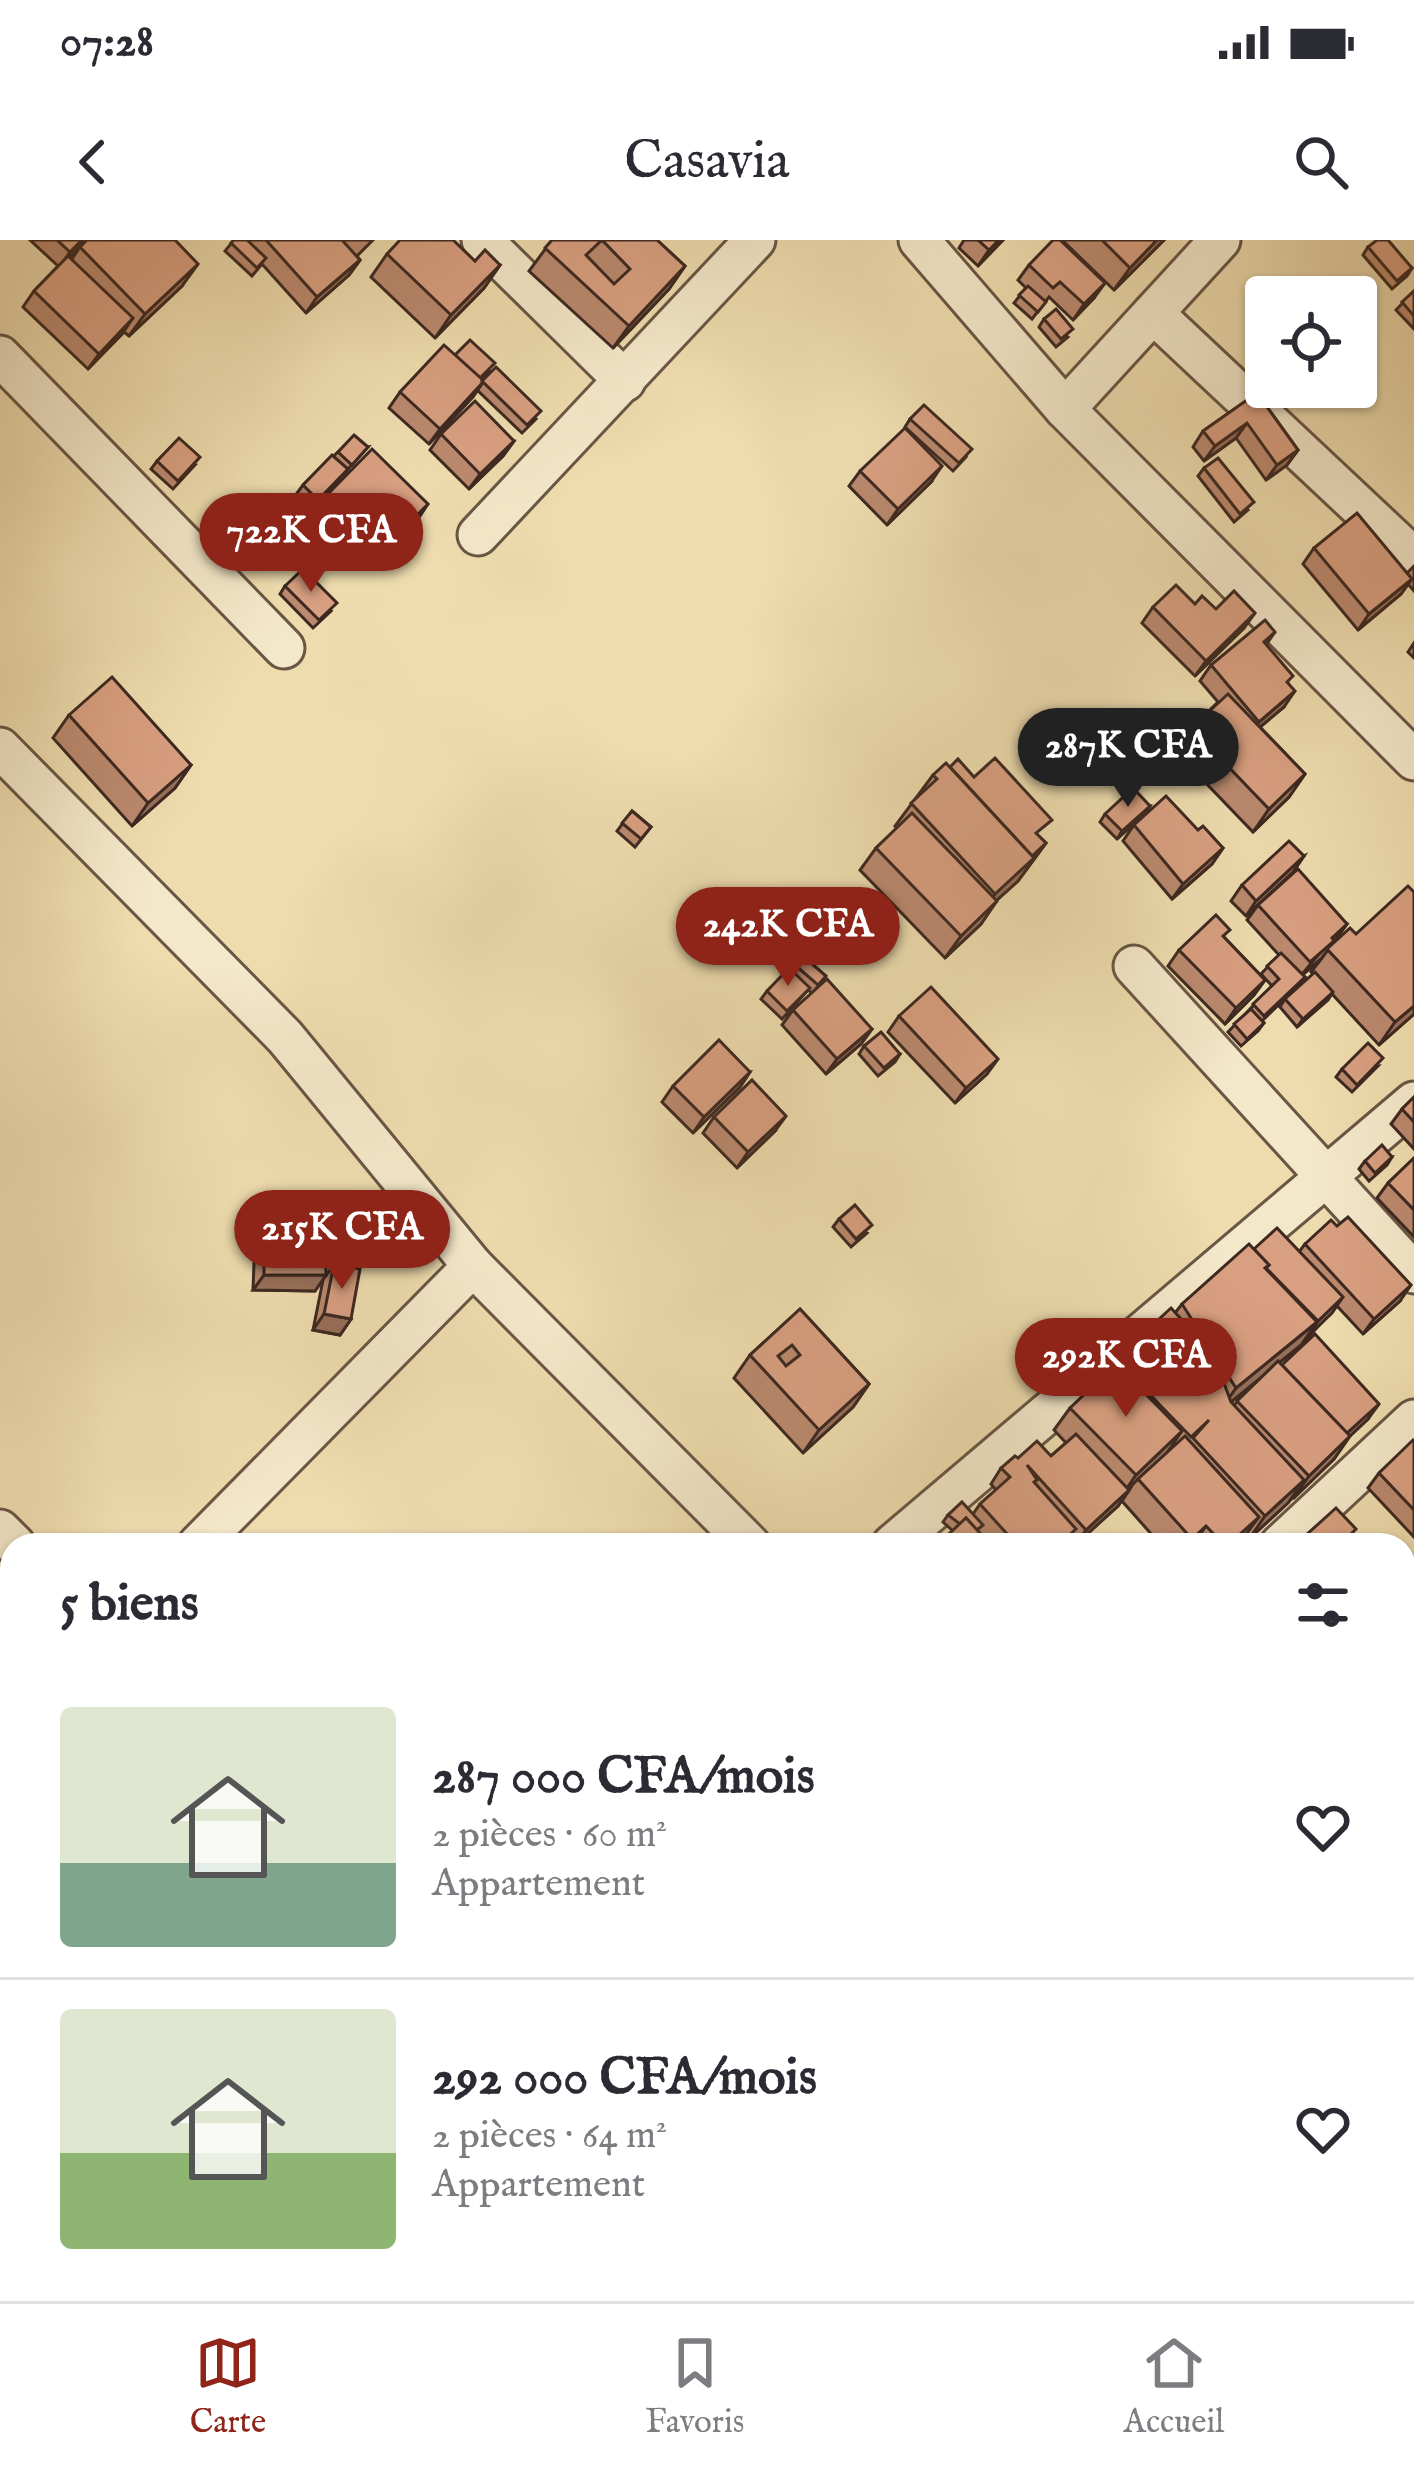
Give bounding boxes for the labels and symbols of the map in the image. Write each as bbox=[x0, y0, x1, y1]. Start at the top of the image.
pin: 722K CFA bbox=[187, 493, 435, 595]
pin: 287K CFA bbox=[1004, 708, 1252, 810]
pin: 242K CFA bbox=[664, 887, 912, 989]
pin: 215K CFA bbox=[218, 1190, 466, 1292]
pin: 292K CFA bbox=[1002, 1318, 1250, 1420]

